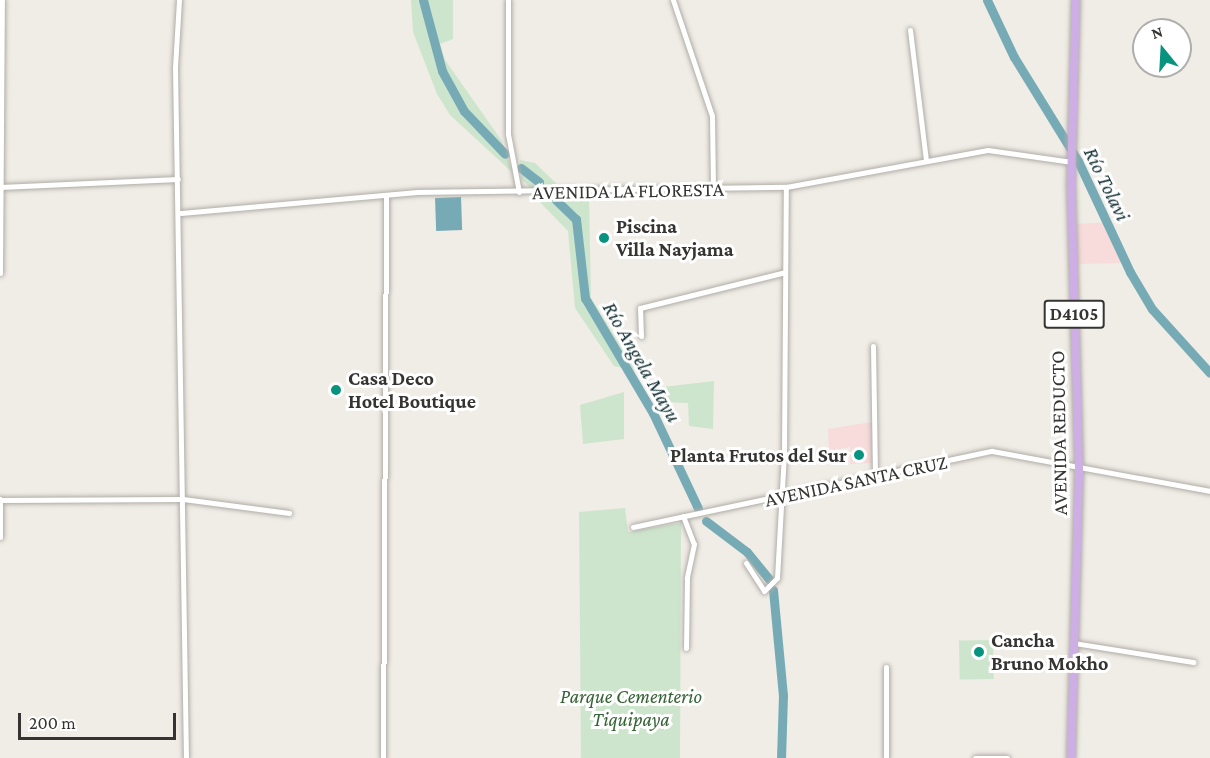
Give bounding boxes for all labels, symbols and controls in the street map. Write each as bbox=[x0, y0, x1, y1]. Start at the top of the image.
north arrow bbox=[1132, 18, 1192, 78]
text: N bbox=[1149, 23, 1165, 42]
water label: Río Tolavi bbox=[1078, 143, 1136, 225]
street label: AVENIDA LA FLORESTA bbox=[532, 177, 724, 205]
place label: Piscina Villa Nayjama bbox=[616, 214, 734, 261]
marker: Piscina Villa Nayjama bbox=[597, 231, 611, 245]
water label: Río Angela Mayu bbox=[597, 297, 687, 427]
road number: D4105 bbox=[1042, 299, 1106, 329]
street label: AVENIDA REDUCTO bbox=[1046, 350, 1072, 516]
place label: Casa Deco Hotel Boutique bbox=[348, 366, 476, 413]
marker: Casa Deco Hotel Boutique bbox=[329, 383, 343, 397]
place label: Planta Frutos del Sur bbox=[670, 443, 847, 467]
marker: Planta Frutos del Sur bbox=[852, 448, 866, 462]
street label: AVENIDA SANTA CRUZ bbox=[763, 450, 949, 512]
place label: Cancha Bruno Mokho bbox=[991, 628, 1108, 675]
marker: Cancha Bruno Mokho bbox=[972, 645, 986, 659]
park label: Parque Cementerio Tiquipaya bbox=[560, 685, 702, 732]
scale bar bbox=[21, 701, 178, 739]
text: 200 m bbox=[29, 713, 76, 733]

